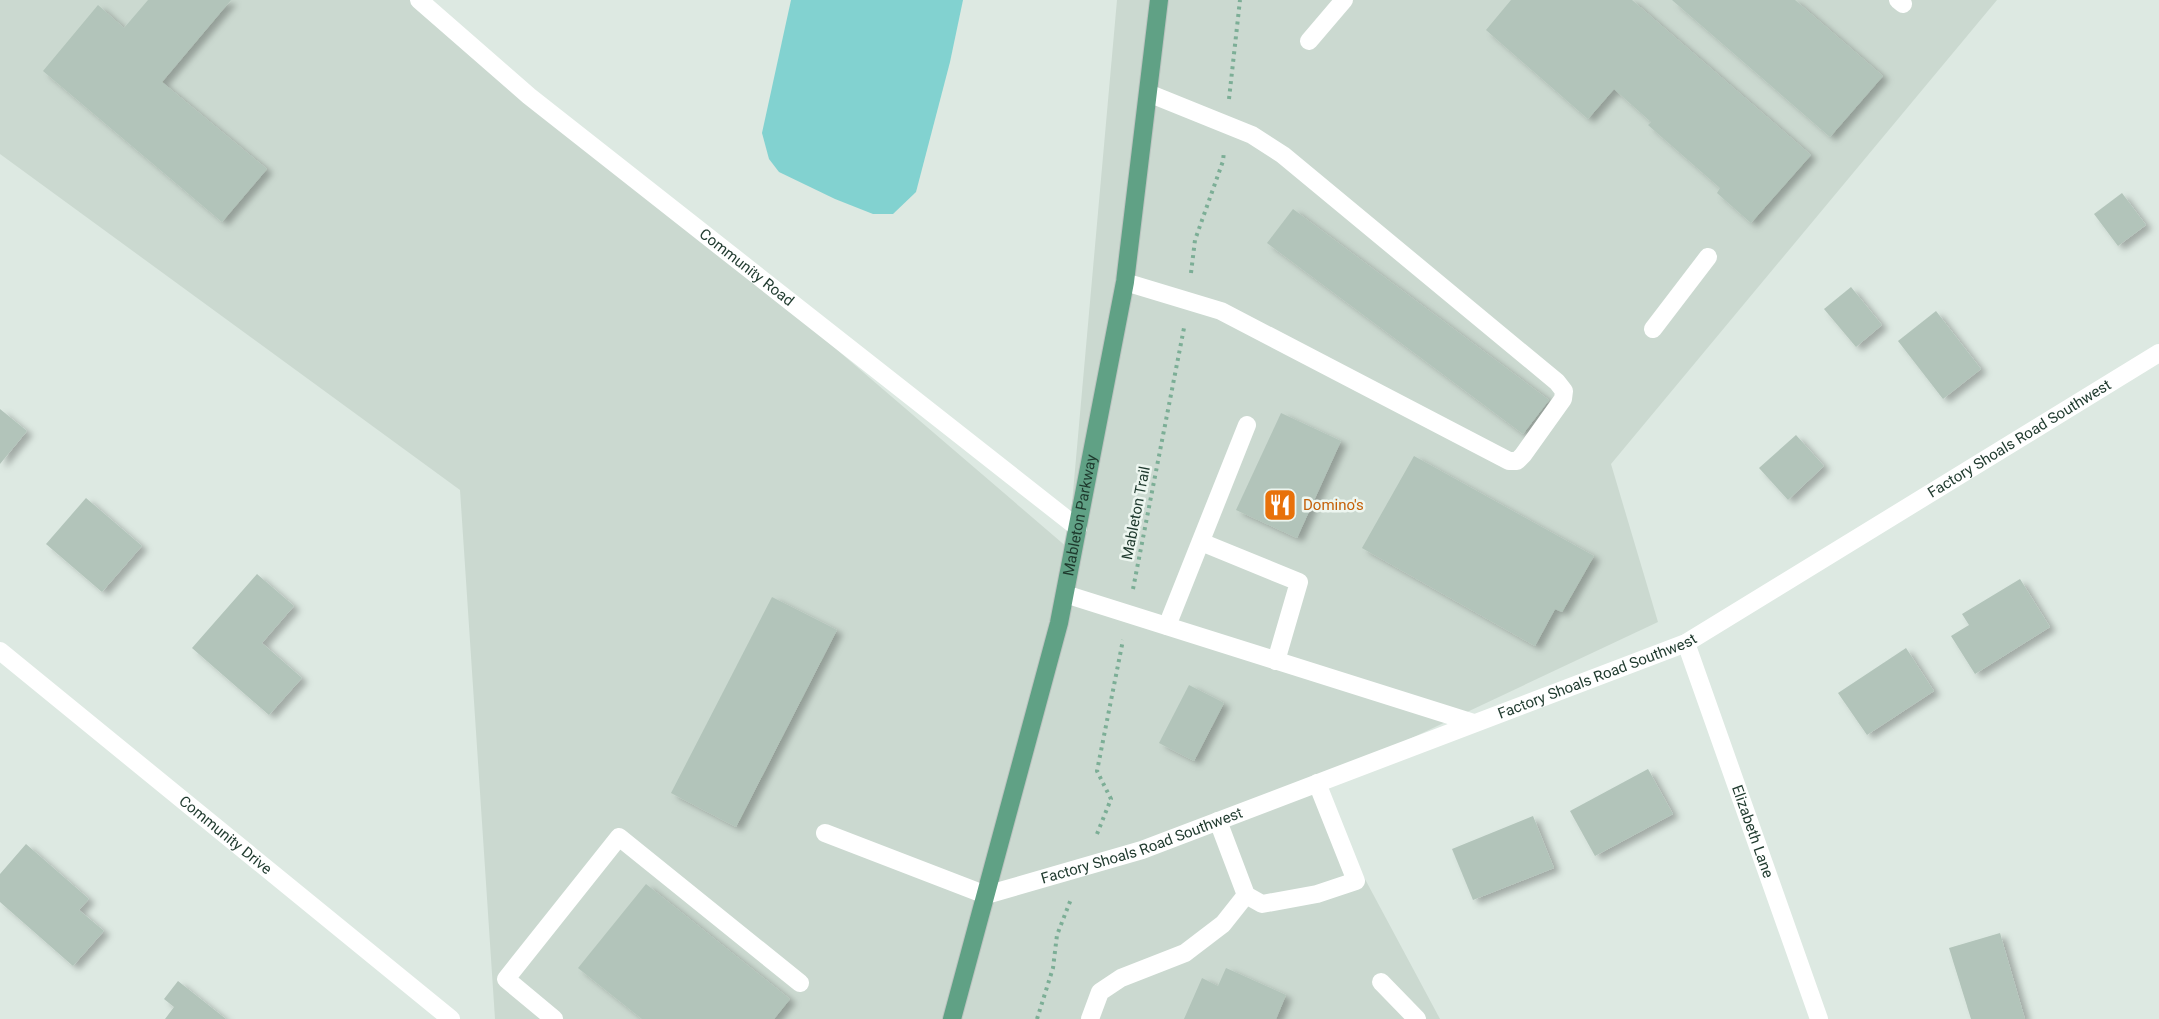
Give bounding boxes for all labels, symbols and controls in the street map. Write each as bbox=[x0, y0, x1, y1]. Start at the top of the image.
street label: Community Road bbox=[696, 225, 797, 310]
street label: Factory Shoals Road Southwest bbox=[1925, 376, 2114, 502]
street label: Mableton Parkway bbox=[1059, 453, 1100, 577]
street label: Mableton Trail bbox=[1118, 465, 1154, 561]
restaurant icon: Domino's bbox=[1262, 487, 1298, 523]
place label: Domino's bbox=[1303, 496, 1364, 514]
street label: Factory Shoals Road Southwest bbox=[1495, 630, 1700, 723]
street label: Elizabeth Lane bbox=[1728, 783, 1777, 880]
street label: Community Drive bbox=[175, 792, 275, 878]
street label: Factory Shoals Road Southwest bbox=[1039, 804, 1245, 888]

